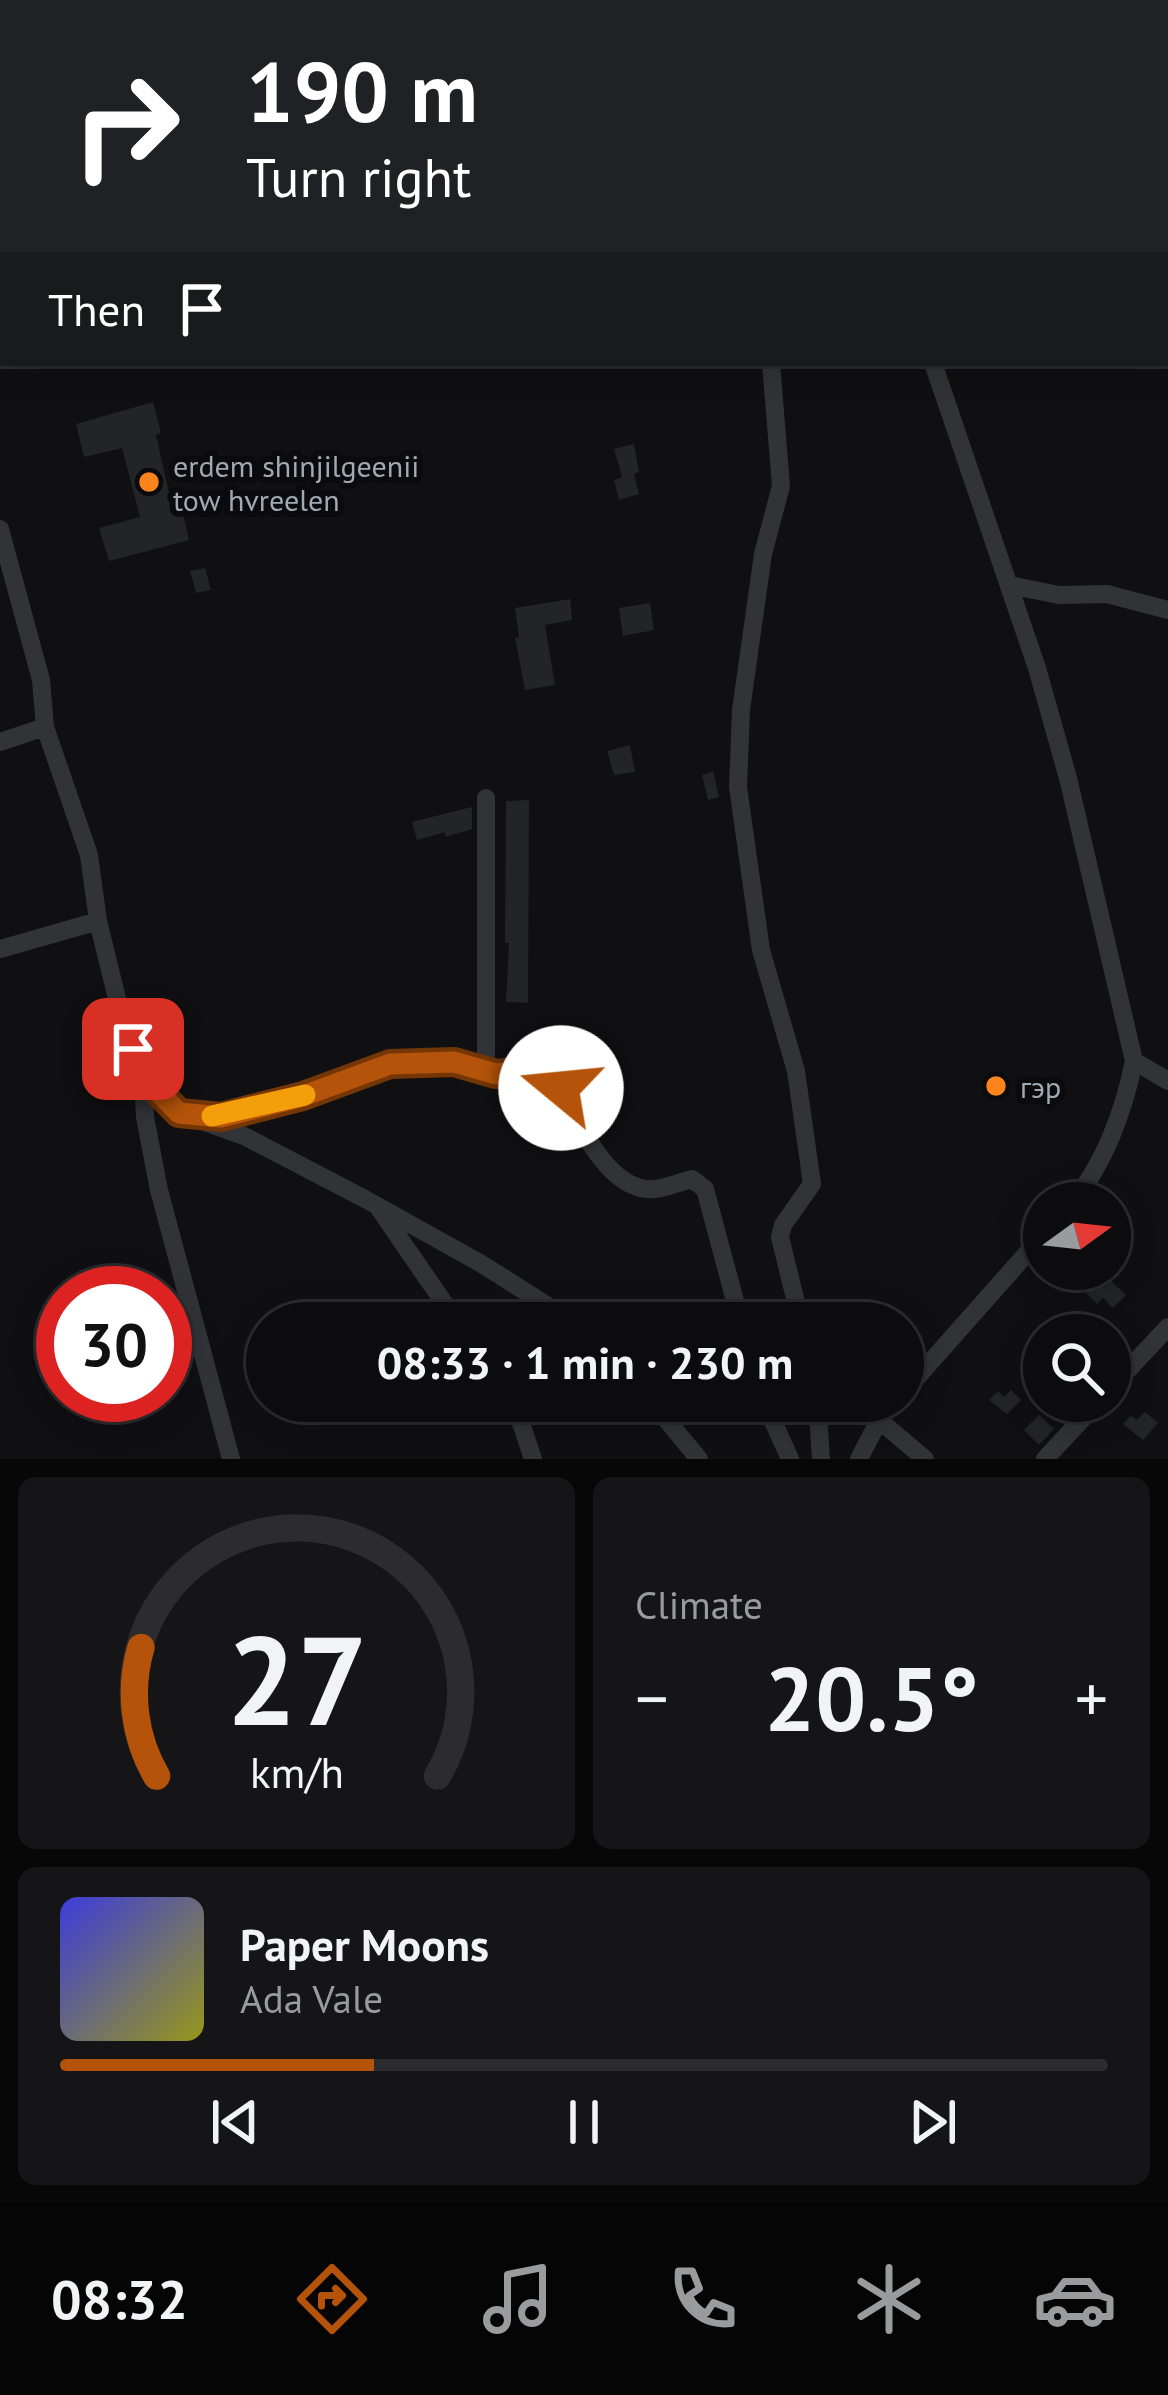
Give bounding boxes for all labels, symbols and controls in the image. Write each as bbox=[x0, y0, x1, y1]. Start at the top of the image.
text: 190 m bbox=[246, 36, 478, 145]
icon: right bbox=[48, 48, 204, 204]
text: Turn right bbox=[246, 142, 471, 212]
icon: arrive bbox=[169, 276, 235, 342]
text: Then bbox=[48, 280, 145, 338]
place label: erdem shinjilgeenii tow hvreelen bbox=[173, 446, 419, 519]
marker: erdem shinjilgeenii tow hvreelen bbox=[136, 469, 162, 495]
pin bbox=[82, 998, 184, 1100]
icon: arrive bbox=[100, 1016, 166, 1082]
position arrow bbox=[498, 1025, 624, 1151]
place label: гэр bbox=[1020, 1067, 1061, 1106]
marker: гэр bbox=[983, 1073, 1009, 1099]
north arrow bbox=[1023, 1182, 1131, 1290]
map controls bbox=[1023, 1182, 1131, 1422]
speed limit sign: 30 bbox=[36, 1266, 192, 1422]
button: search bbox=[1023, 1314, 1131, 1422]
text: 08:33 · 1 min · 230 m bbox=[377, 1333, 793, 1391]
text: Climate bbox=[635, 1579, 763, 1630]
text: 27 bbox=[226, 1598, 367, 1759]
text: 20.5° bbox=[764, 1639, 979, 1756]
text: − bbox=[635, 1655, 668, 1740]
text: + bbox=[1075, 1655, 1108, 1740]
text: km/h bbox=[249, 1744, 344, 1800]
text: Paper Moons bbox=[240, 1915, 489, 1973]
text: Ada Vale bbox=[240, 1973, 383, 2024]
icon: previous bbox=[202, 2089, 268, 2155]
icon: pause bbox=[551, 2089, 617, 2155]
icon: next bbox=[900, 2089, 966, 2155]
icon: directions bbox=[290, 2257, 374, 2341]
icon: music bbox=[476, 2257, 560, 2341]
icon: phone bbox=[661, 2257, 745, 2341]
icon: climate bbox=[847, 2257, 931, 2341]
icon: car bbox=[1033, 2257, 1117, 2341]
text: 08:32 bbox=[51, 2264, 188, 2334]

